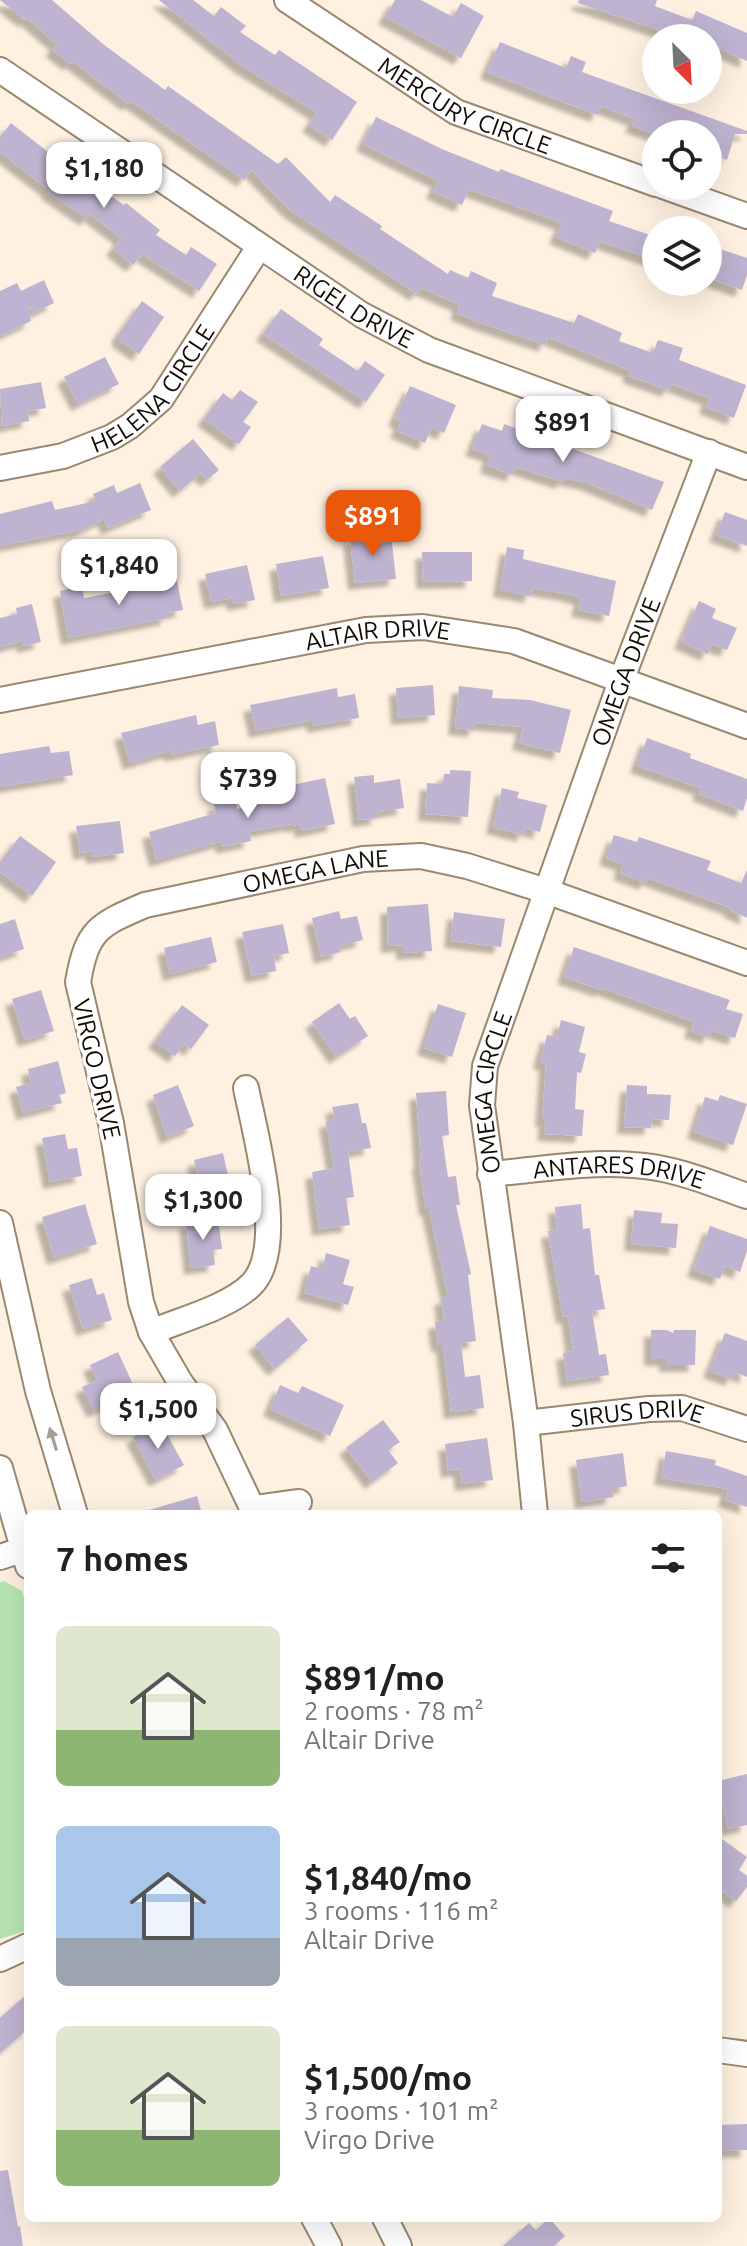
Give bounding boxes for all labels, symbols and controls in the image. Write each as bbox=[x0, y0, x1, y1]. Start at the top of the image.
north arrow bbox=[642, 24, 722, 104]
map controls bbox=[642, 24, 722, 296]
street label: MERCURY CIRCLE bbox=[374, 51, 555, 159]
button: locate bbox=[642, 120, 722, 200]
pin: $1,180 bbox=[39, 142, 169, 210]
text: $1,180 bbox=[64, 153, 144, 182]
button: layers bbox=[642, 216, 722, 296]
street label: RIGEL DRIVE bbox=[289, 260, 418, 353]
street label: HELENA CIRCLE bbox=[87, 319, 219, 457]
pin: $891 bbox=[516, 396, 610, 464]
text: $891 bbox=[534, 407, 592, 436]
pin: $891 bbox=[326, 490, 420, 558]
text: $891 bbox=[344, 501, 402, 530]
pin: $1,840 bbox=[54, 539, 184, 607]
text: $1,840 bbox=[79, 550, 159, 579]
street label: OMEGA DRIVE bbox=[586, 594, 665, 750]
street label: ALTAIR DRIVE bbox=[303, 613, 452, 655]
pin: $739 bbox=[201, 752, 295, 820]
text: $739 bbox=[219, 763, 277, 792]
street label: OMEGA LANE bbox=[240, 844, 389, 898]
street label: VIRGO DRIVE bbox=[68, 996, 126, 1142]
street label: OMEGA CIRCLE bbox=[468, 1008, 517, 1176]
street label: ANTARES DRIVE bbox=[531, 1150, 709, 1194]
pin: $1,300 bbox=[138, 1174, 268, 1242]
text: $1,300 bbox=[163, 1185, 243, 1214]
pin: $1,500 bbox=[93, 1383, 223, 1451]
street label: SIRUS DRIVE bbox=[569, 1393, 708, 1431]
text: $1,500 bbox=[118, 1394, 198, 1423]
one-way arrow bbox=[46, 1427, 59, 1451]
icon: filters bbox=[646, 1536, 690, 1580]
text: 7 homes bbox=[56, 1539, 189, 1577]
icon: home bbox=[120, 1658, 216, 1754]
text: $891/mo bbox=[304, 1658, 445, 1696]
text: 2 rooms · 78 m² bbox=[304, 1696, 484, 1725]
text: Altair Drive bbox=[304, 1725, 435, 1754]
icon: home bbox=[120, 1858, 216, 1954]
text: $1,840/mo bbox=[304, 1858, 472, 1896]
text: 3 rooms · 116 m² bbox=[304, 1896, 499, 1925]
text: Altair Drive bbox=[304, 1925, 435, 1954]
icon: home bbox=[120, 2058, 216, 2154]
text: $1,500/mo bbox=[304, 2058, 472, 2096]
text: 3 rooms · 101 m² bbox=[304, 2096, 499, 2125]
text: Virgo Drive bbox=[304, 2125, 435, 2154]

